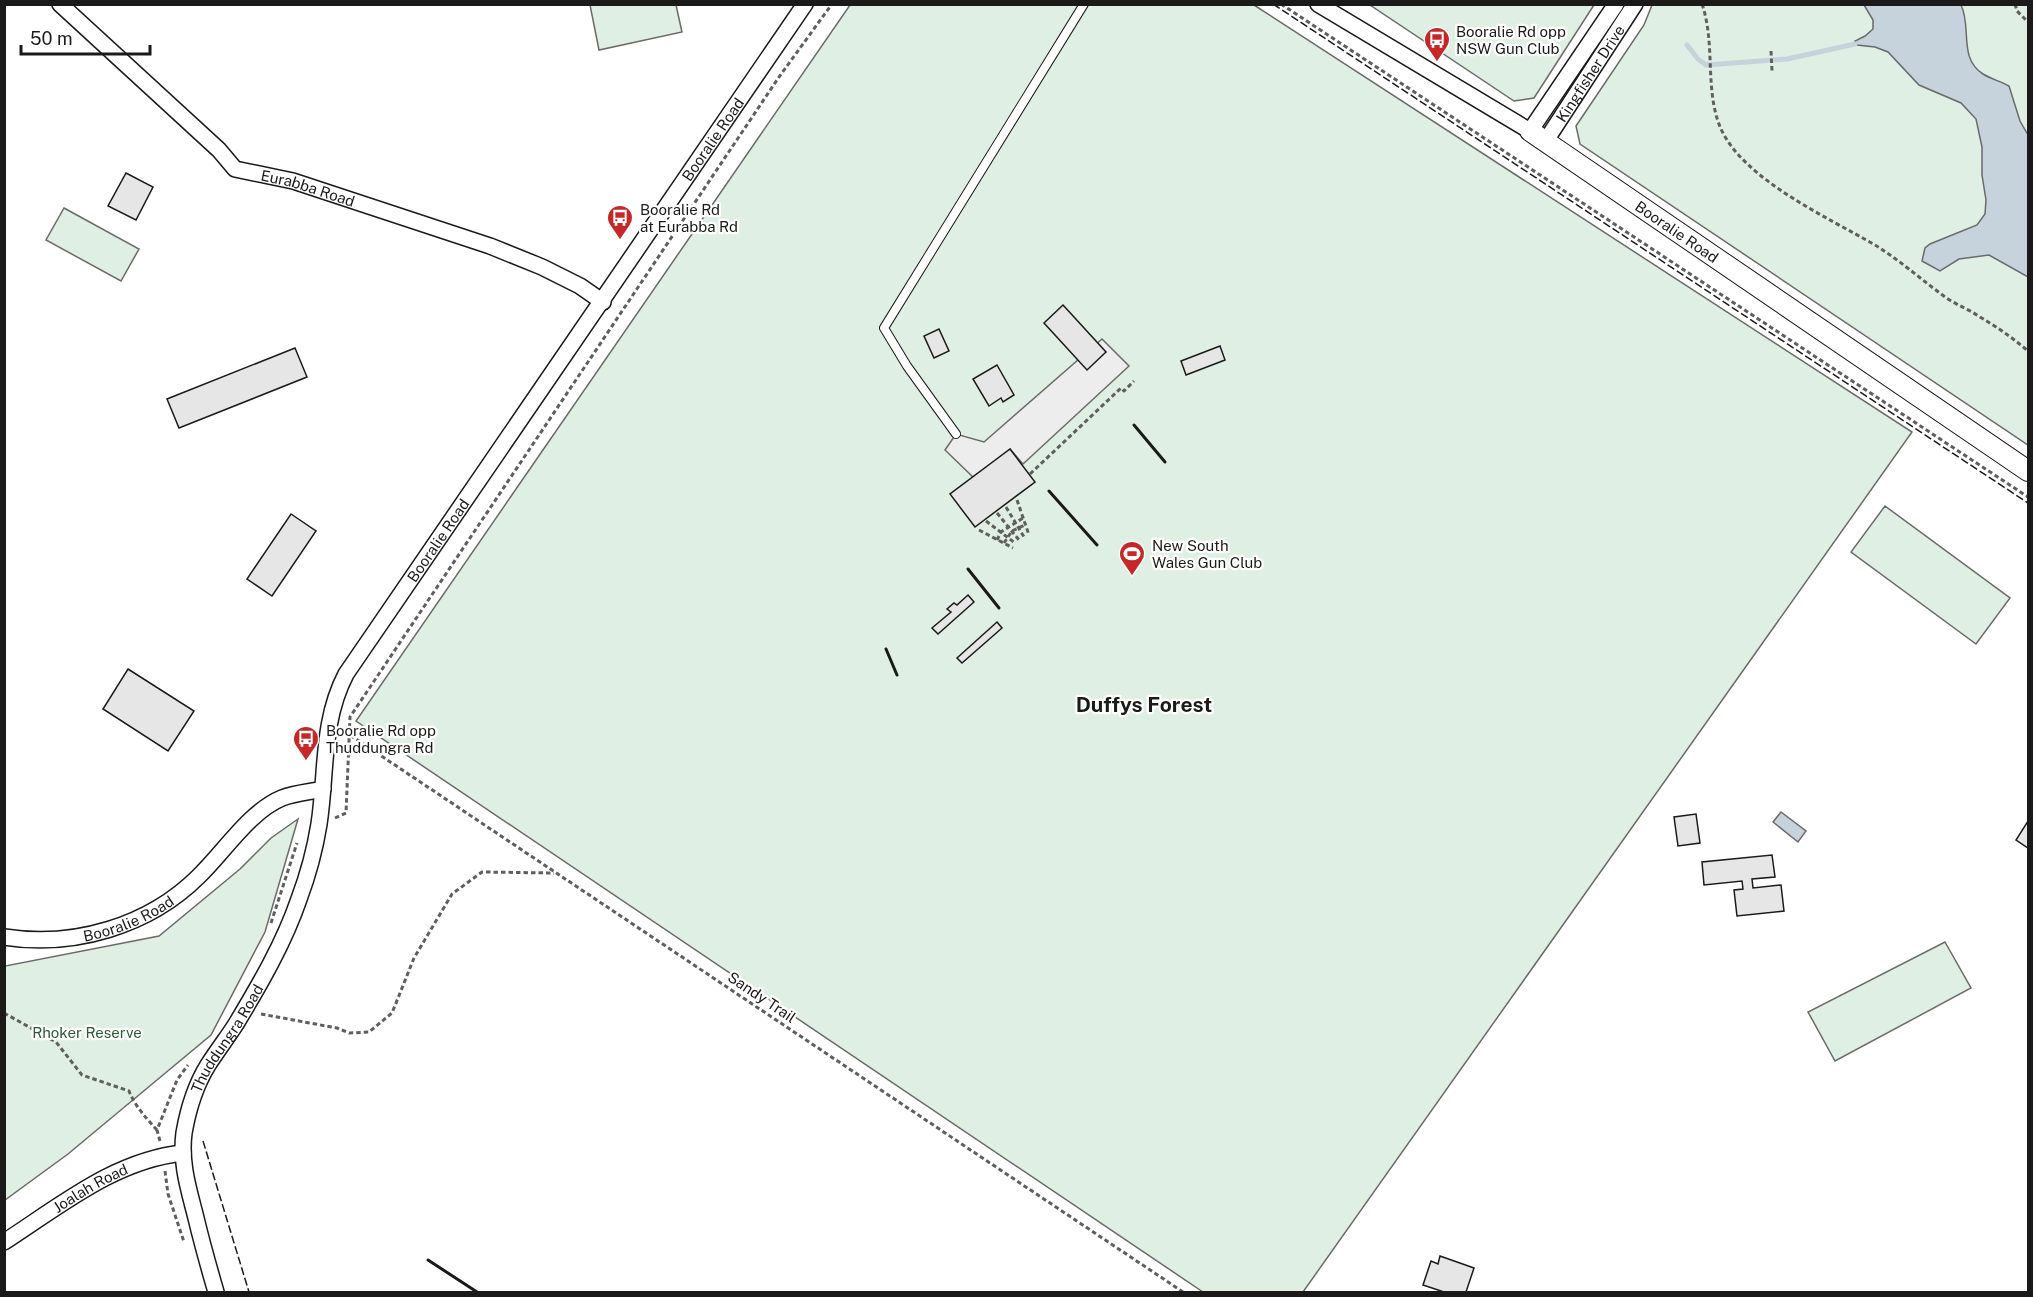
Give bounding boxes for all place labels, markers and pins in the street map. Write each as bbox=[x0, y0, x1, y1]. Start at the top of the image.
place label: Booralie Rd opp NSW Gun Club bbox=[1456, 23, 1566, 57]
bus stop icon: Booralie Rd opp NSW Gun Club bbox=[1422, 25, 1452, 63]
place label: Booralie Rd at Eurabba Rd bbox=[640, 201, 738, 235]
bus stop icon: Booralie Rd at Eurabba Rd bbox=[605, 203, 635, 241]
place label: New South Wales Gun Club bbox=[1152, 537, 1262, 571]
sports icon: New South Wales Gun Club bbox=[1117, 539, 1147, 577]
place label: Booralie Rd opp Thuddungra Rd bbox=[326, 722, 436, 756]
bus stop icon: Booralie Rd opp Thuddungra Rd bbox=[291, 724, 321, 762]

